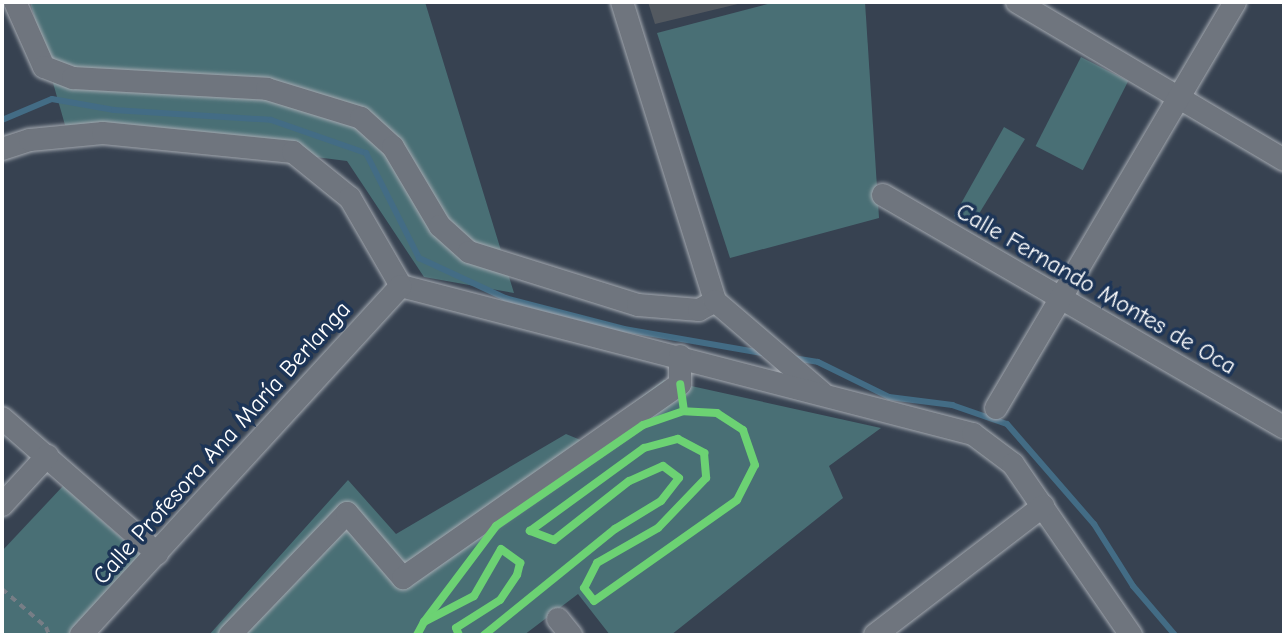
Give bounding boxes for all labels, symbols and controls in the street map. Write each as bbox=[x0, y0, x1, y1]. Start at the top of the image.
street label: Calle Fernando Montes de Oca bbox=[951, 197, 1241, 381]
street label: Calle Profesora Ana María Berlanga bbox=[87, 295, 357, 591]

